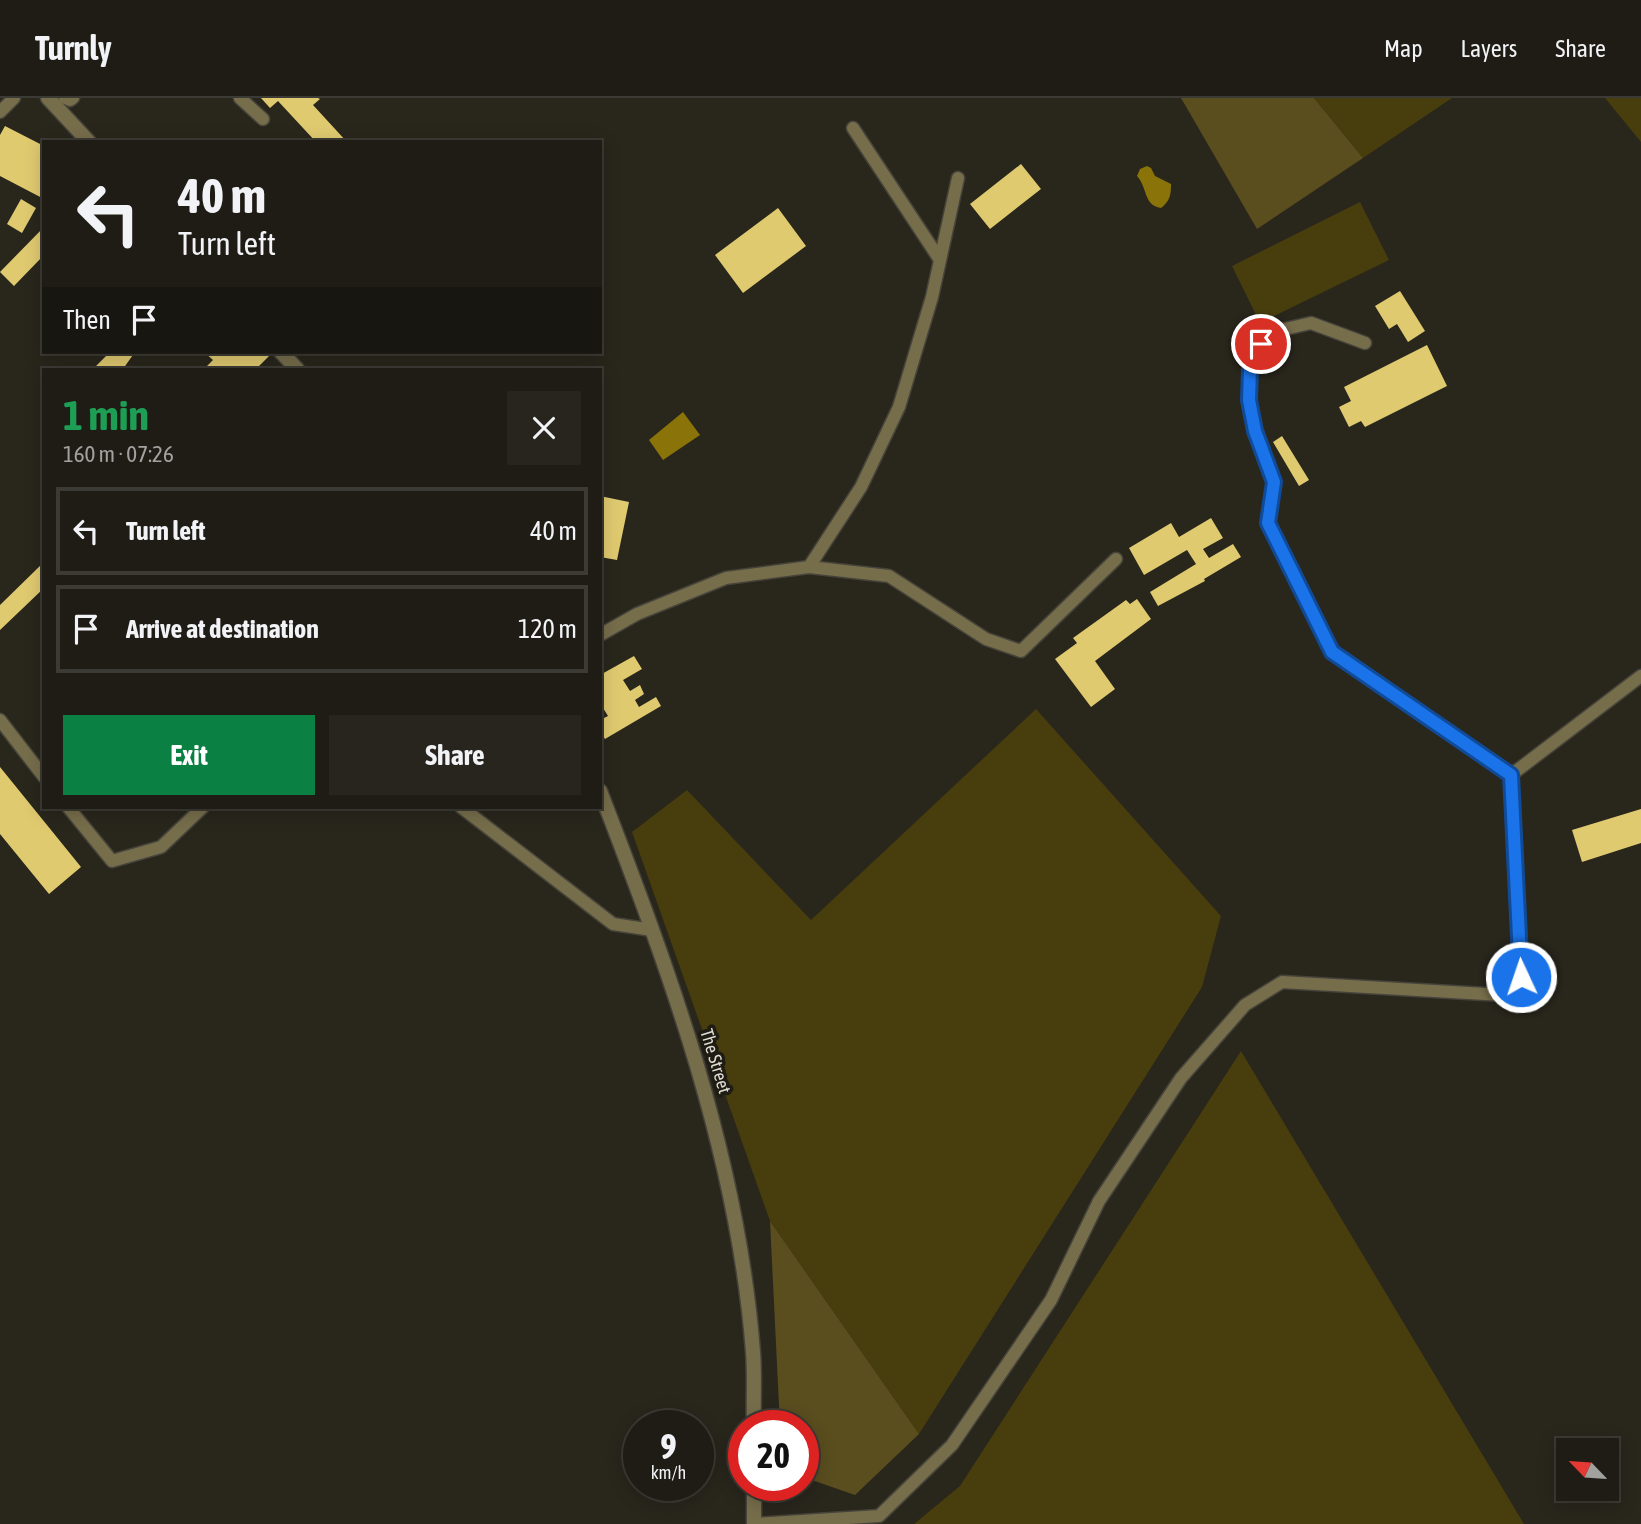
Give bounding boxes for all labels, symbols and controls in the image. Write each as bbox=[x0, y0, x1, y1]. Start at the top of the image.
text: Turnly bbox=[35, 29, 112, 67]
text: Map bbox=[1384, 35, 1423, 62]
text: Layers bbox=[1461, 35, 1517, 62]
text: Share bbox=[1555, 35, 1606, 62]
text: 40 m bbox=[178, 167, 266, 223]
icon: left bbox=[63, 168, 154, 259]
text: Turn left bbox=[178, 225, 276, 262]
icon: arrive bbox=[125, 301, 163, 339]
text: Then bbox=[63, 305, 111, 335]
pin bbox=[1231, 314, 1291, 374]
icon: arrive bbox=[1242, 325, 1280, 363]
text: 1 min bbox=[63, 391, 149, 439]
button: close bbox=[507, 391, 581, 465]
text: 160 m · 07:26 bbox=[63, 441, 174, 467]
icon: left bbox=[67, 512, 105, 550]
text: Turn left bbox=[126, 516, 206, 546]
text: 40 m bbox=[530, 516, 577, 546]
icon: arrive bbox=[67, 610, 105, 648]
text: Arrive at destination bbox=[126, 614, 319, 644]
text: 120 m bbox=[518, 614, 577, 644]
button: Exit bbox=[63, 715, 315, 795]
button: Share bbox=[329, 715, 581, 795]
position arrow bbox=[1484, 940, 1558, 1014]
street label: The Street bbox=[696, 1026, 736, 1096]
speed limit sign: 20 bbox=[728, 1410, 819, 1501]
text: 9 bbox=[660, 1426, 677, 1466]
north arrow bbox=[1556, 1438, 1619, 1502]
map controls bbox=[1556, 1438, 1619, 1501]
text: km/h bbox=[651, 1462, 686, 1483]

